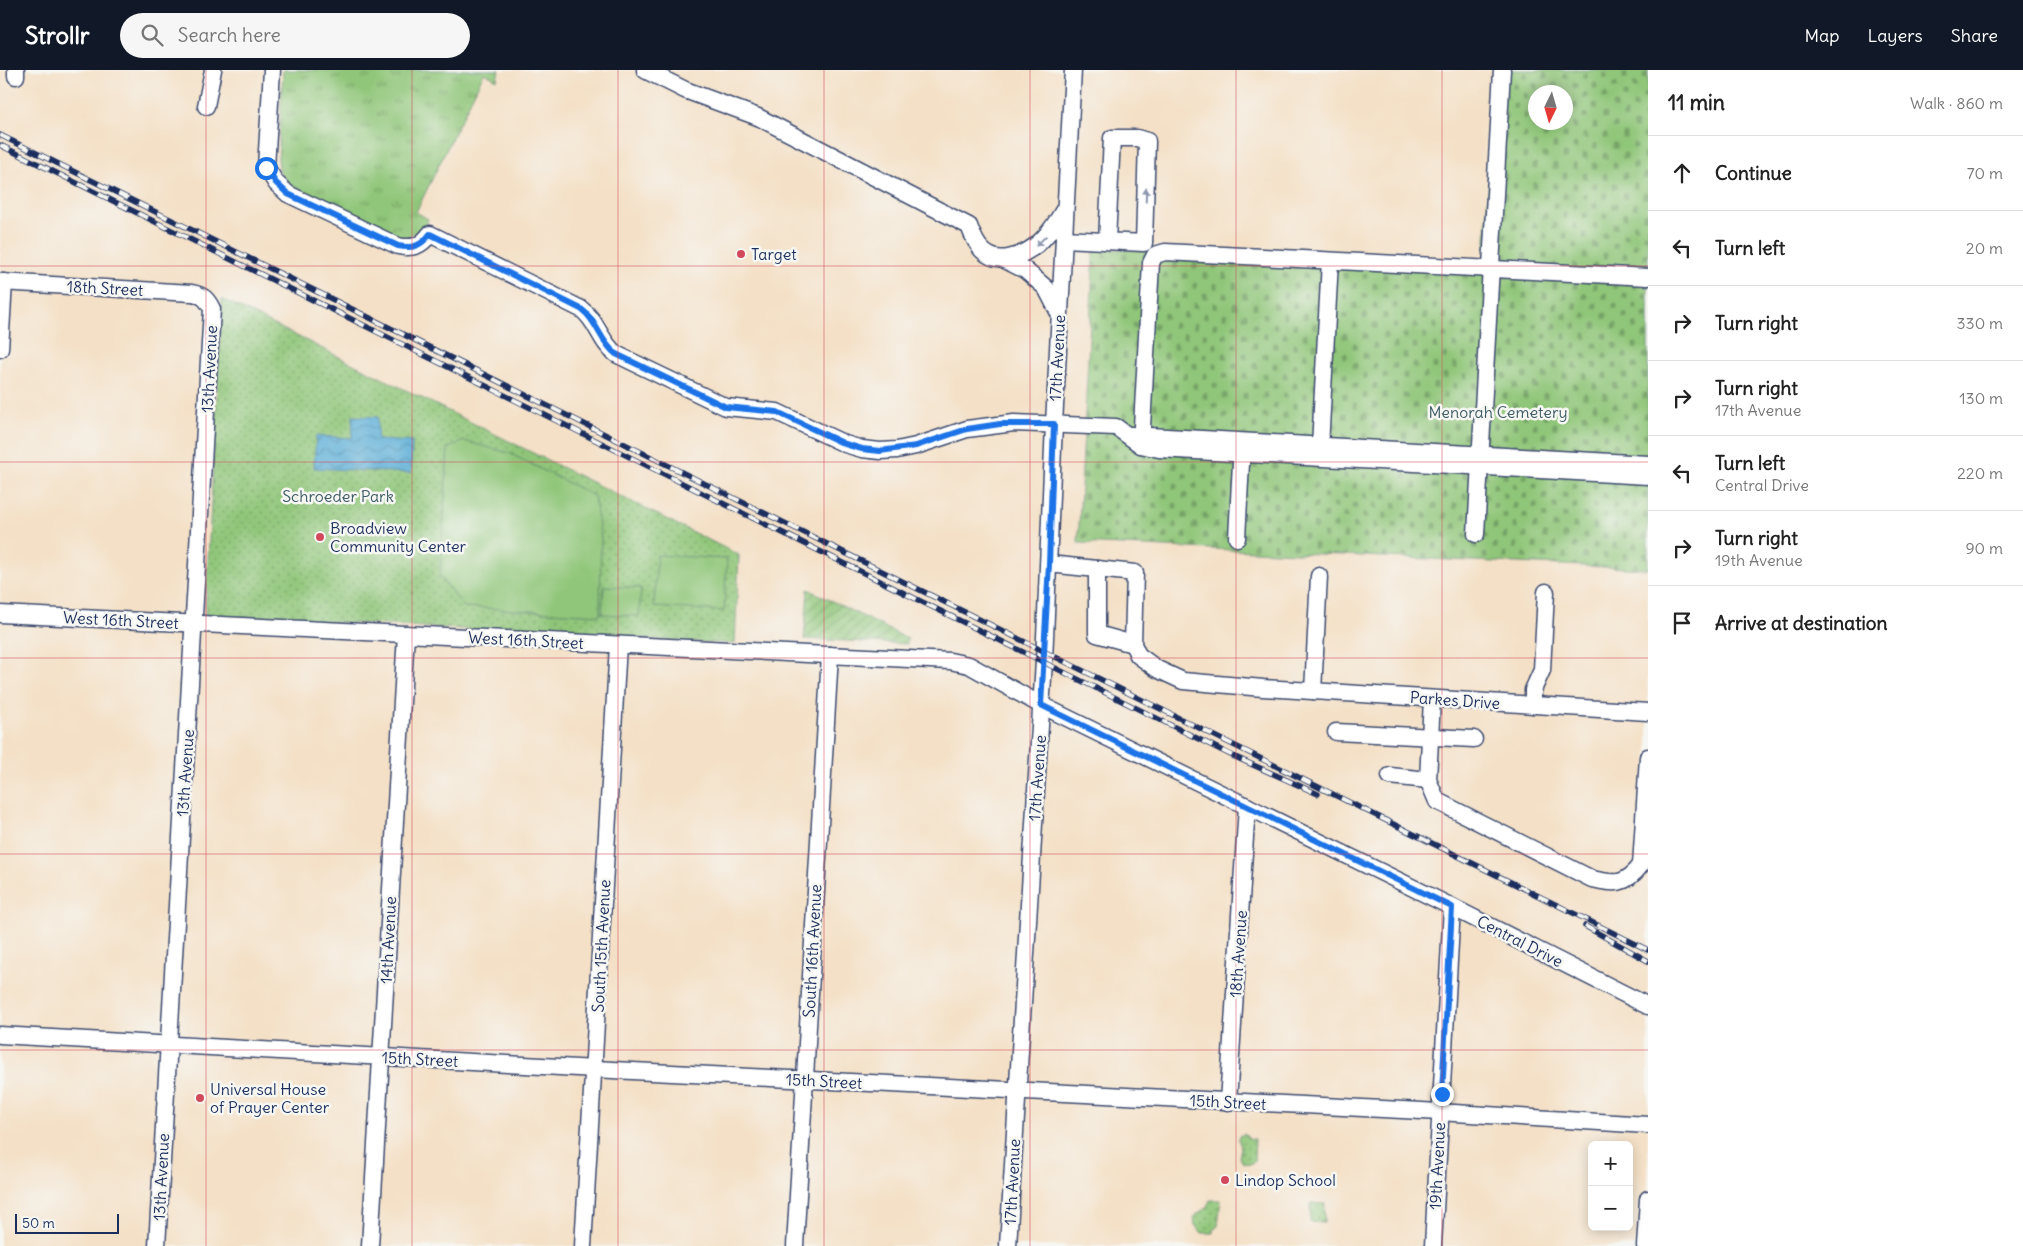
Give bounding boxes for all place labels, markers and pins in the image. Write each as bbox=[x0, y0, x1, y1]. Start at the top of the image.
place label: Target bbox=[751, 244, 797, 264]
marker: Target bbox=[735, 248, 747, 260]
place label: Broadview Community Center bbox=[330, 518, 467, 556]
marker: Broadview Community Center bbox=[314, 531, 326, 543]
place label: Universal House of Prayer Center bbox=[210, 1079, 330, 1117]
marker: Universal House of Prayer Center bbox=[194, 1092, 206, 1104]
place label: Lindop School bbox=[1235, 1170, 1336, 1190]
marker: Lindop School bbox=[1219, 1174, 1231, 1186]

